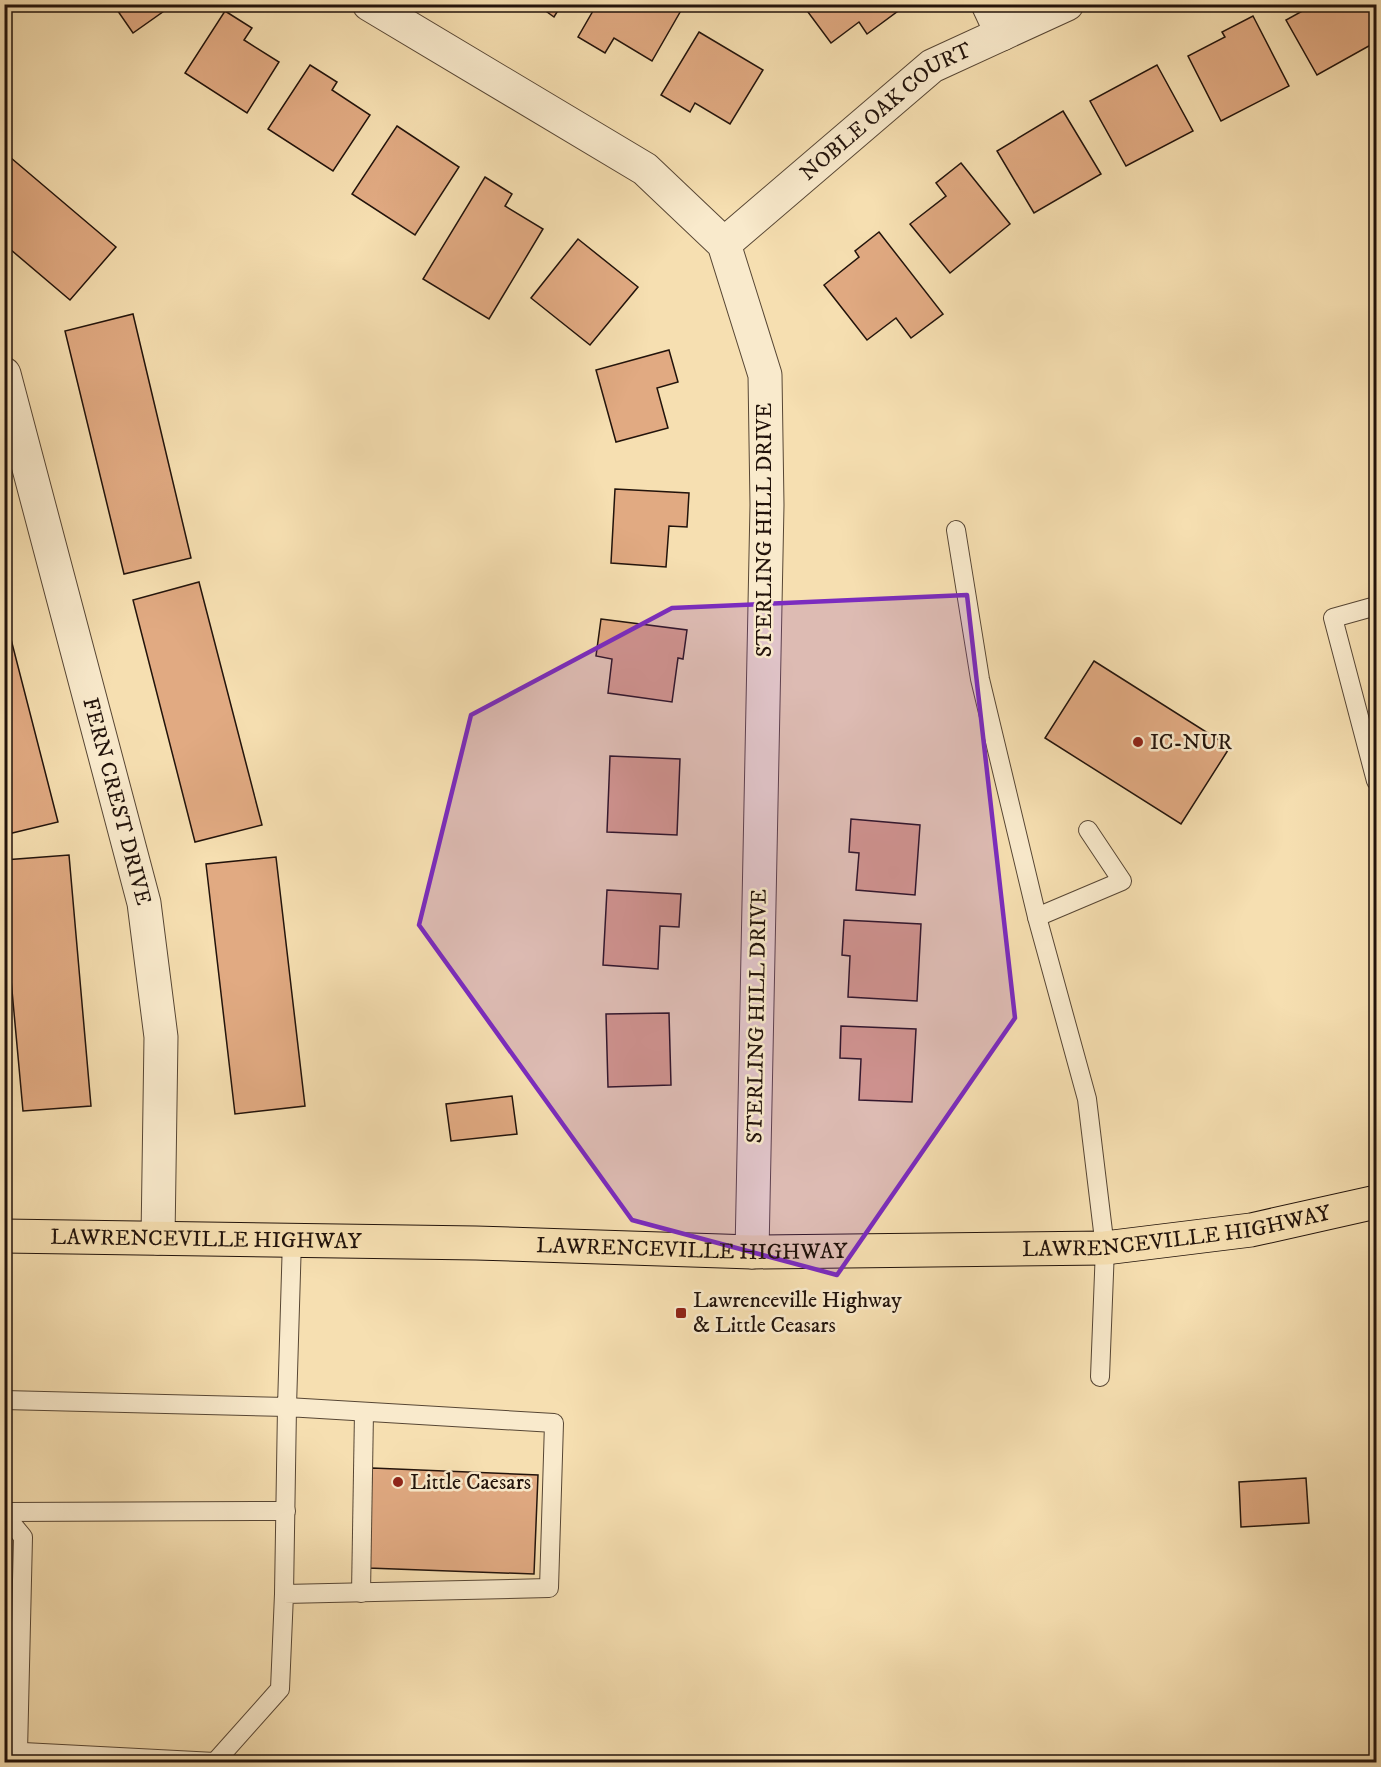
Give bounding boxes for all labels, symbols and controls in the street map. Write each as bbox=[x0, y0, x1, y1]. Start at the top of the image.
street label: NOBLE OAK COURT bbox=[795, 36, 976, 186]
street label: STERLING HILL DRIVE bbox=[751, 403, 778, 657]
street label: FERN CREST DRIVE bbox=[77, 695, 157, 908]
place label: IC-NUR bbox=[1150, 729, 1232, 756]
marker: IC-NUR bbox=[1131, 735, 1145, 749]
street label: STERLING HILL DRIVE bbox=[741, 888, 773, 1144]
street label: LAWRENCEVILLE HIGHWAY bbox=[1022, 1199, 1334, 1262]
street label: LAWRENCEVILLE HIGHWAY bbox=[50, 1223, 363, 1255]
street label: LAWRENCEVILLE HIGHWAY bbox=[536, 1231, 849, 1266]
place label: Lawrenceville Highway & Little Ceasars bbox=[693, 1287, 902, 1339]
marker: Lawrenceville Highway & Little Ceasars bbox=[674, 1306, 688, 1320]
place label: Little Caesars bbox=[410, 1469, 531, 1496]
marker: Little Caesars bbox=[391, 1475, 405, 1489]

